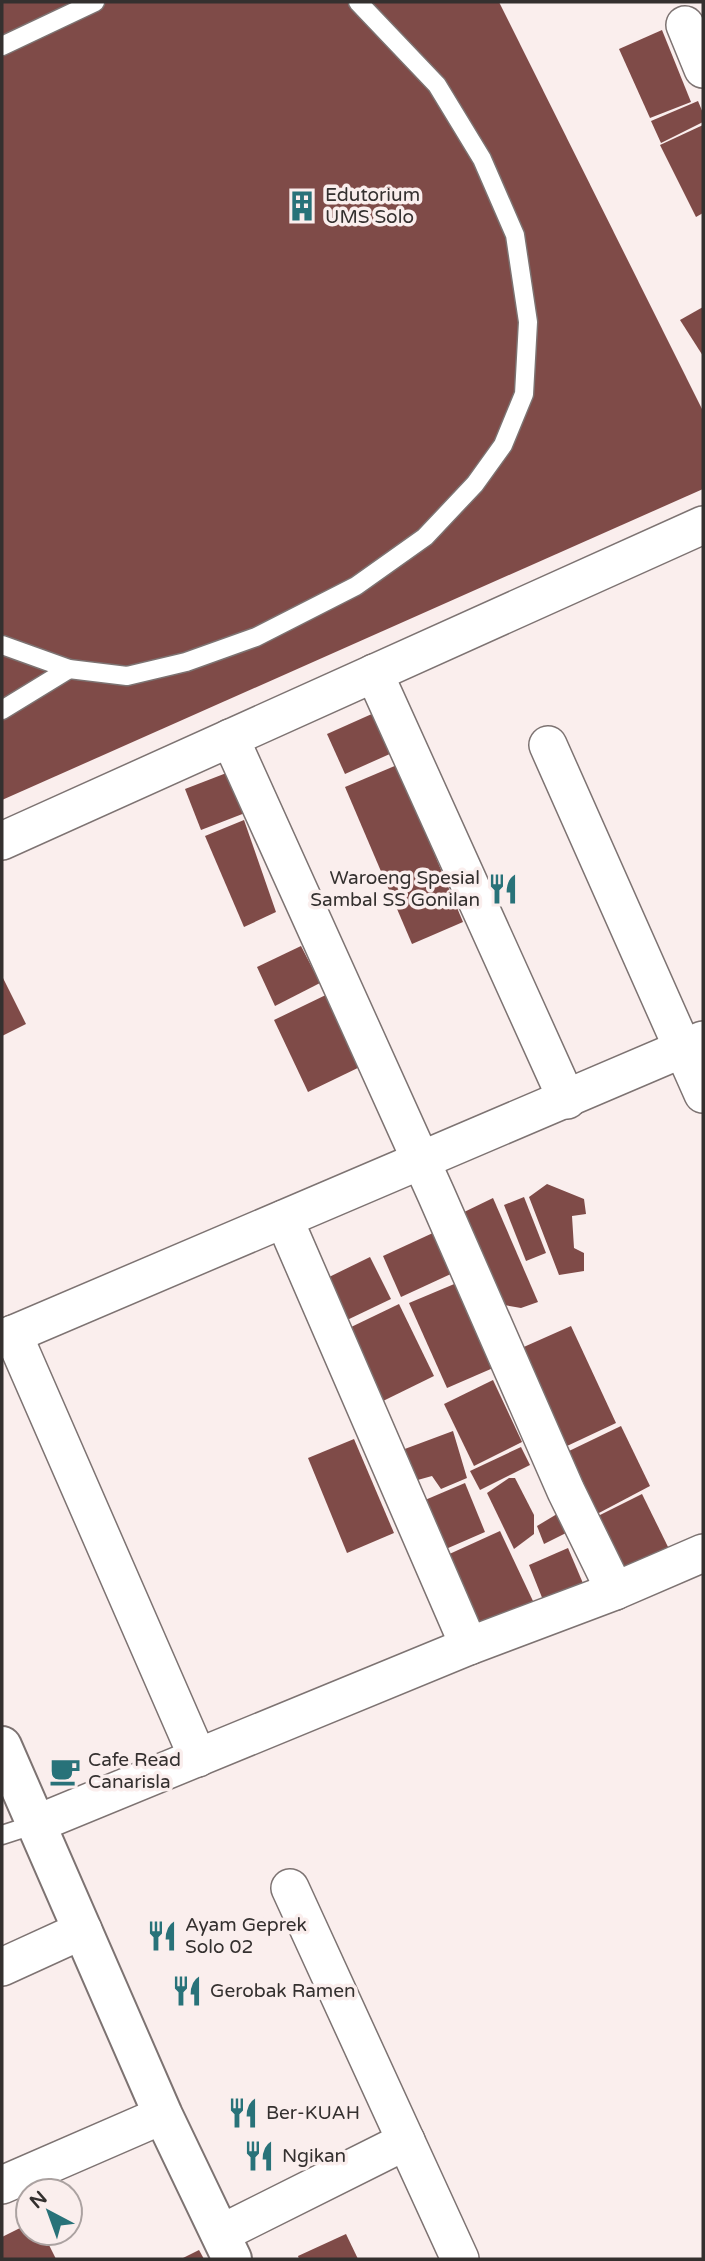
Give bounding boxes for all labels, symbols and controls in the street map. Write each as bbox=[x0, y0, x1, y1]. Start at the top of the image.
place label: Edutorium UMS Solo bbox=[325, 184, 420, 228]
building icon: Edutorium UMS Solo bbox=[285, 189, 319, 223]
place label: Waroeng Spesial Sambal SS Gonilan bbox=[310, 867, 480, 911]
restaurant icon: Waroeng Spesial Sambal SS Gonilan bbox=[486, 872, 520, 906]
place label: Cafe Read Canarisla bbox=[88, 1749, 181, 1793]
cafe icon: Cafe Read Canarisla bbox=[48, 1754, 82, 1788]
place label: Ayam Geprek Solo 02 bbox=[185, 1914, 307, 1958]
restaurant icon: Ayam Geprek Solo 02 bbox=[145, 1919, 179, 1953]
restaurant icon: Gerobak Ramen bbox=[170, 1974, 204, 2008]
place label: Gerobak Ramen bbox=[210, 1980, 356, 2002]
restaurant icon: Ber-KUAH bbox=[226, 2096, 260, 2130]
place label: Ber-KUAH bbox=[266, 2102, 360, 2124]
restaurant icon: Ngikan bbox=[242, 2139, 276, 2173]
place label: Ngikan bbox=[282, 2145, 346, 2167]
north arrow bbox=[14, 2177, 84, 2247]
text: N bbox=[26, 2187, 51, 2213]

